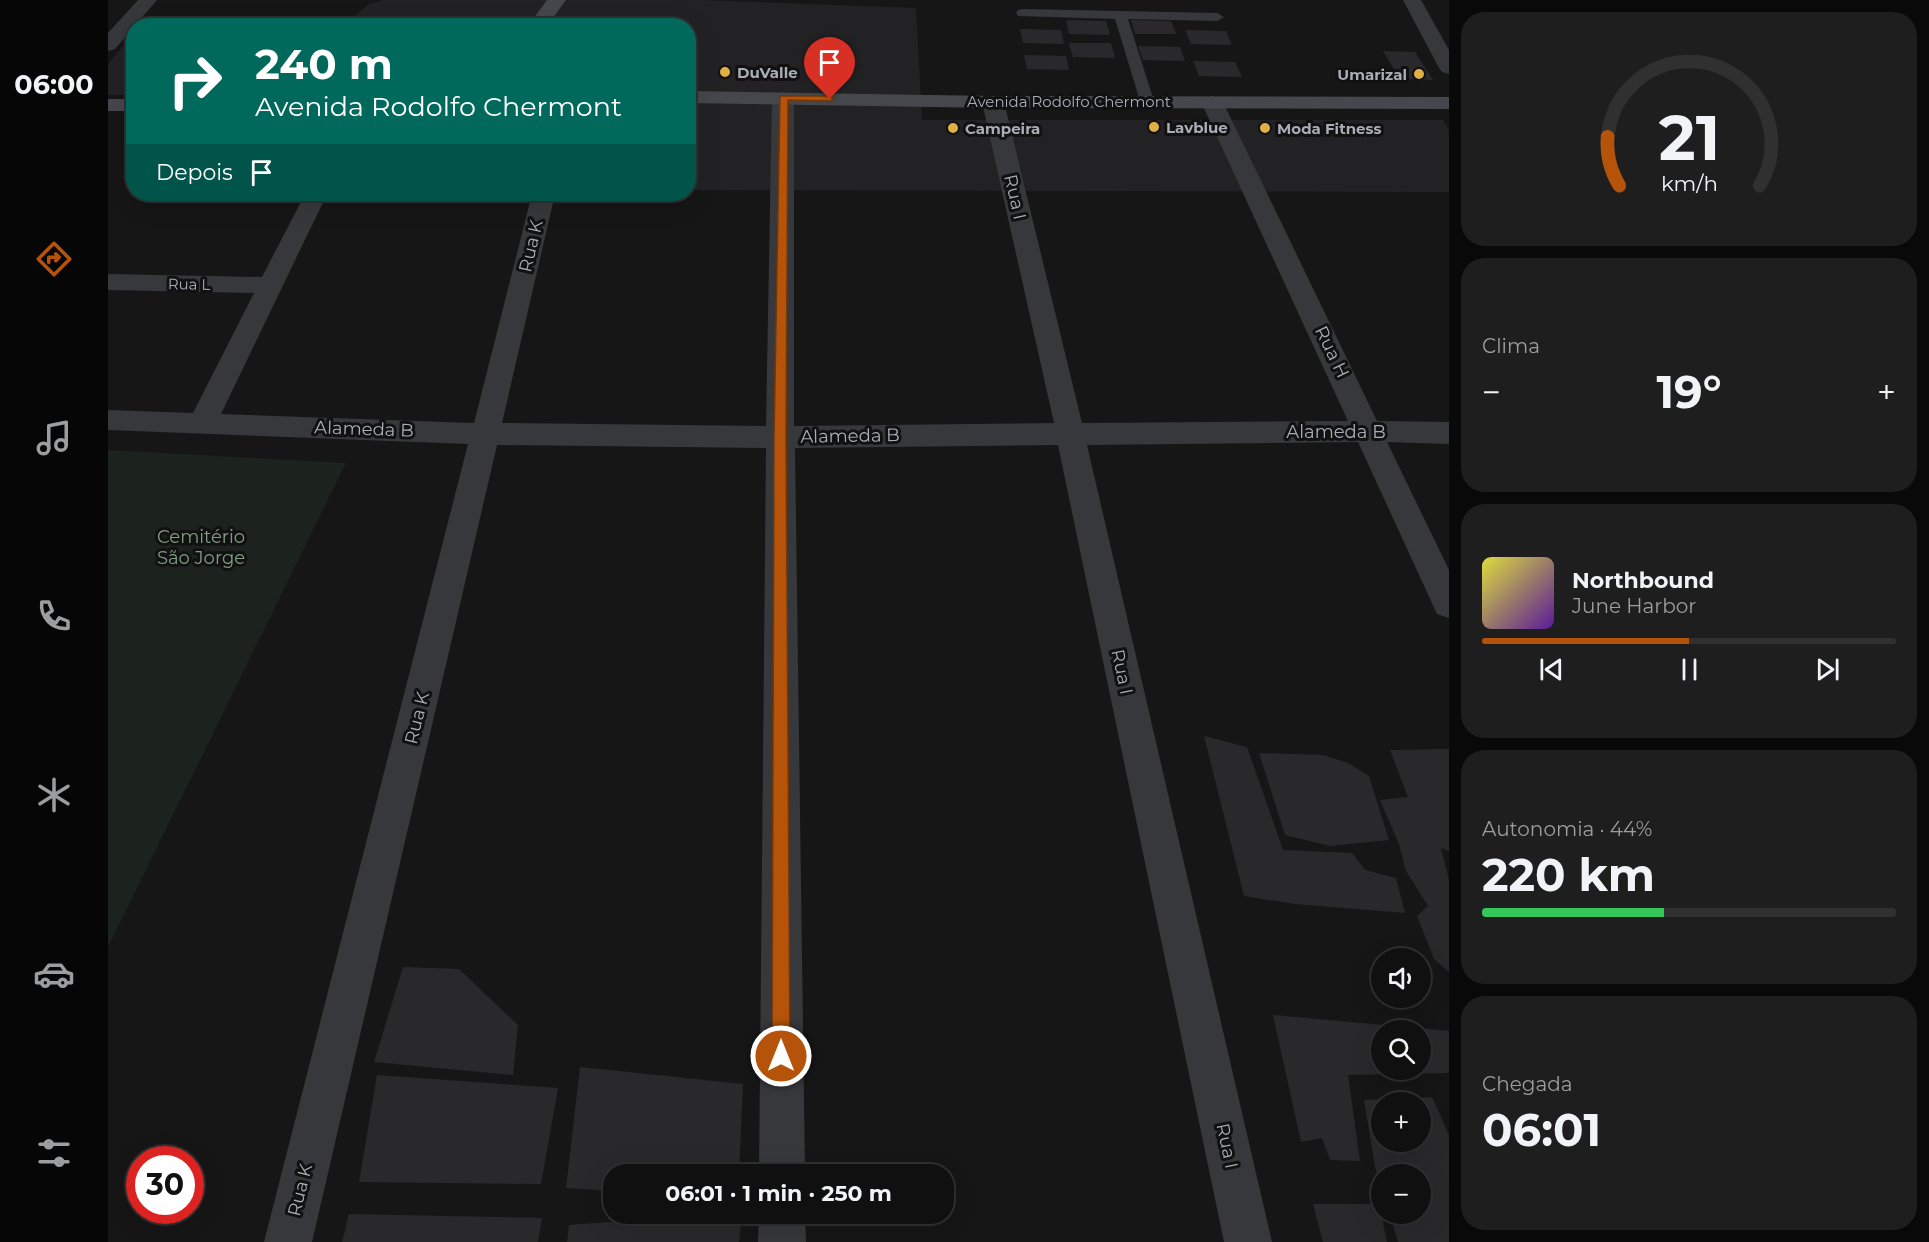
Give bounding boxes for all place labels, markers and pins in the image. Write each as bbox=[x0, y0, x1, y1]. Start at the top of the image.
pin bbox=[804, 37, 855, 99]
place label: DuValle bbox=[737, 63, 798, 82]
marker: DuValle bbox=[718, 65, 732, 79]
place label: Umarizal bbox=[1337, 65, 1407, 84]
marker: Umarizal bbox=[1412, 67, 1426, 81]
place label: Lavblue bbox=[1166, 118, 1228, 137]
place label: Campeira bbox=[965, 119, 1040, 138]
place label: Moda Fitness bbox=[1277, 119, 1382, 138]
marker: Lavblue bbox=[1147, 120, 1161, 134]
marker: Campeira bbox=[946, 121, 960, 135]
marker: Moda Fitness bbox=[1258, 121, 1272, 135]

